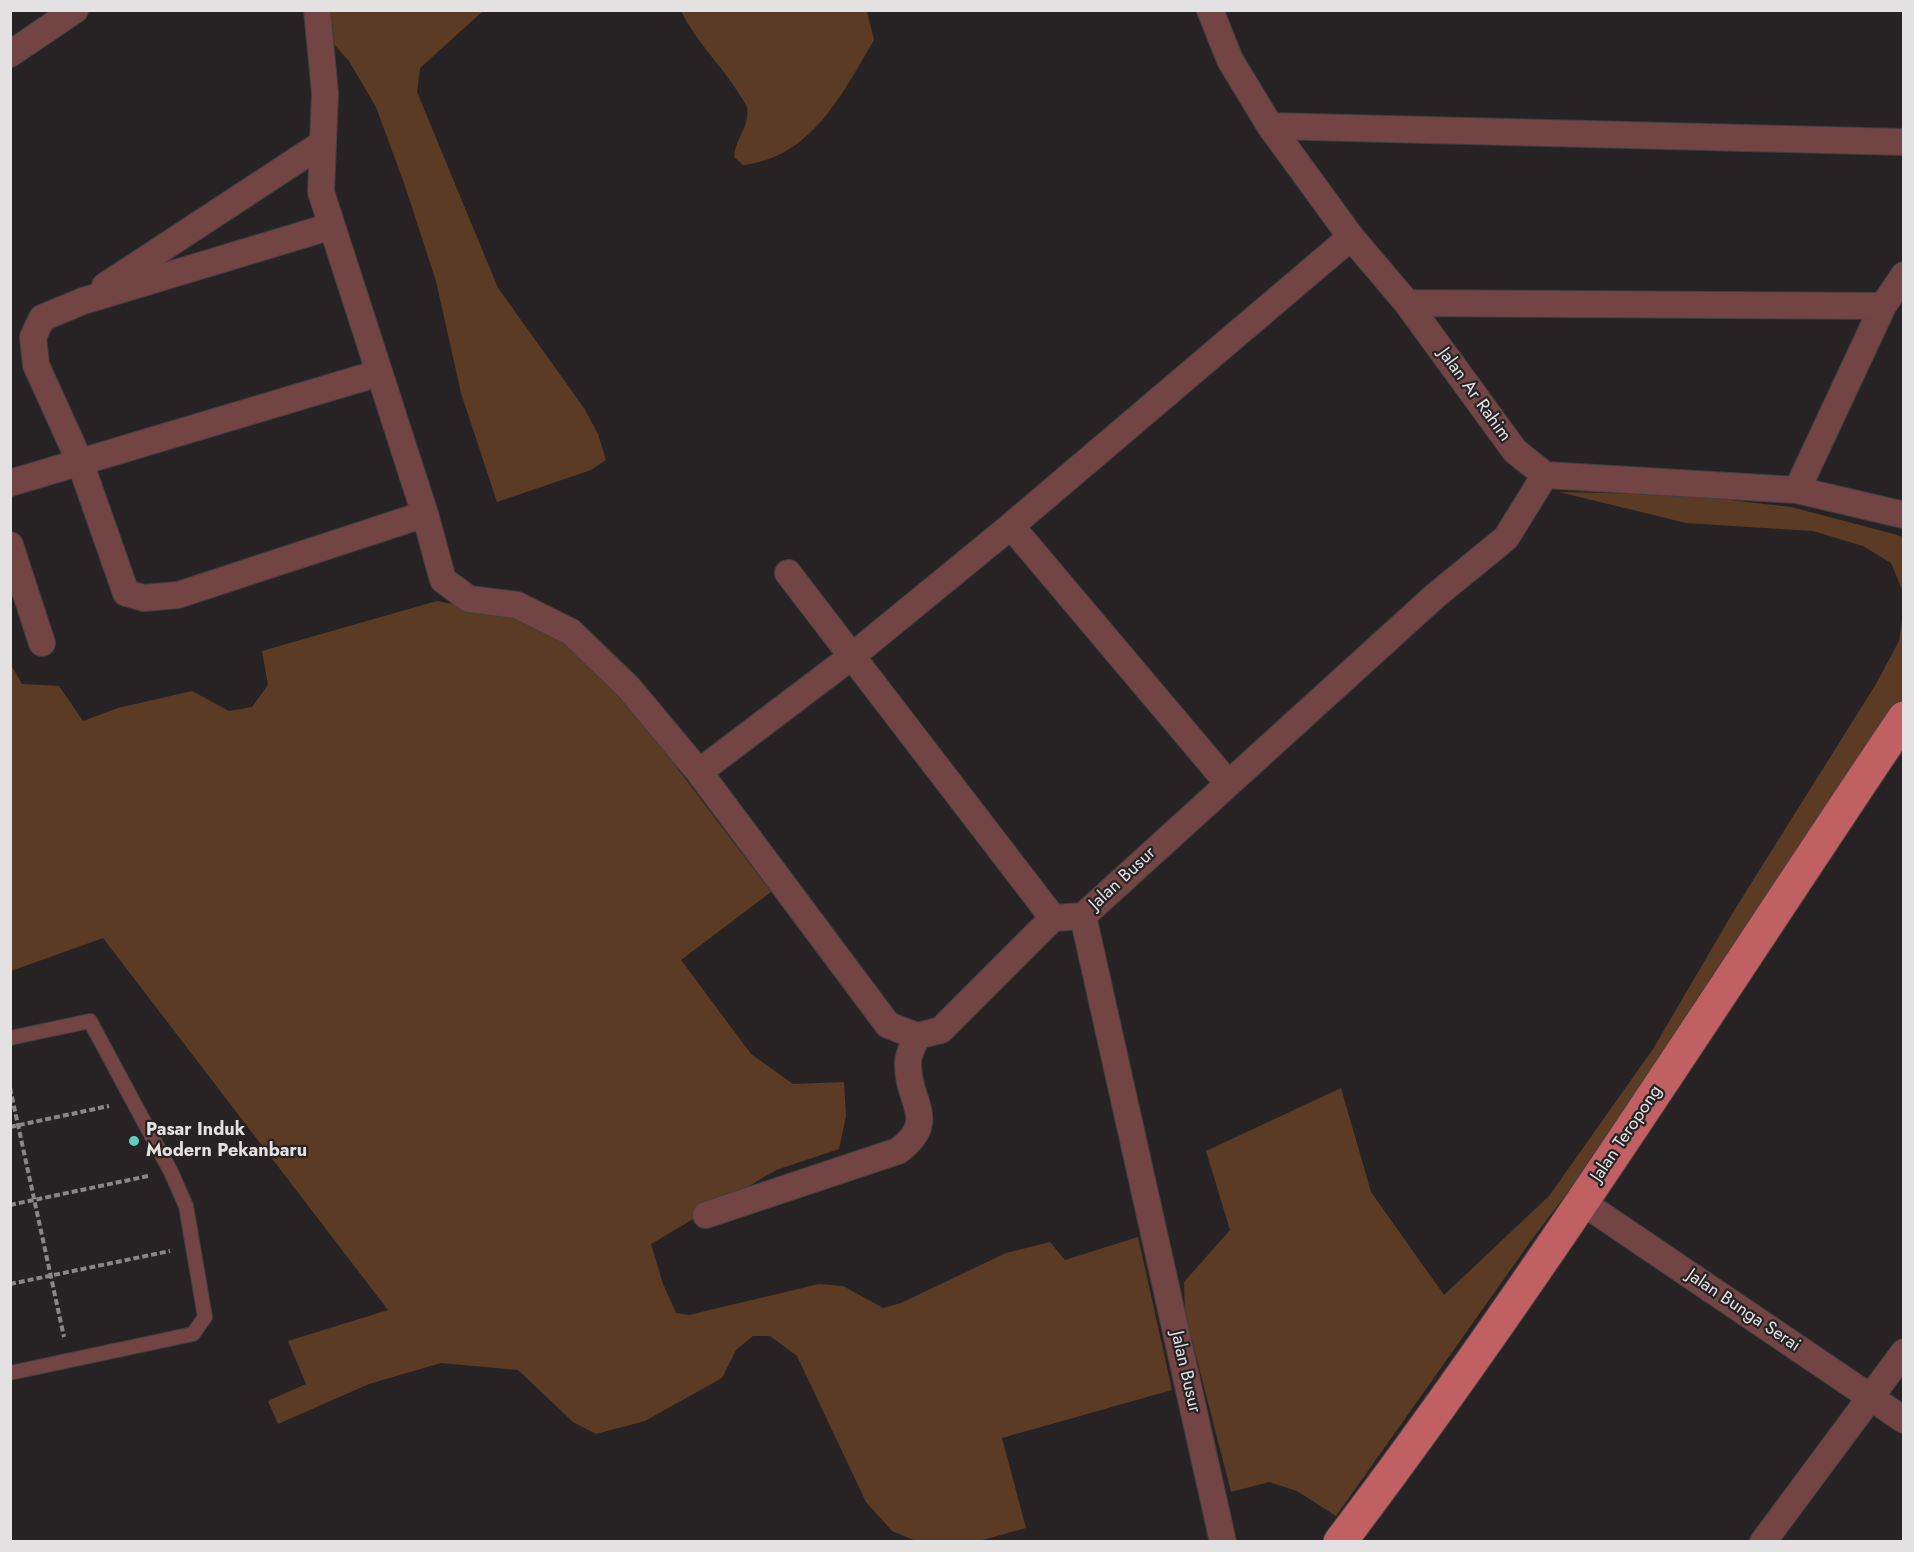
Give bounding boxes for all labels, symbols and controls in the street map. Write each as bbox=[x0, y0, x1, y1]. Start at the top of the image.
street label: Jalan Ar Rahim bbox=[1433, 344, 1515, 446]
street label: Jalan Busur bbox=[1085, 843, 1161, 915]
street label: Jalan Teropong bbox=[1587, 1082, 1667, 1186]
place label: Pasar Induk Modern Pekanbaru bbox=[146, 1120, 307, 1162]
marker: Pasar Induk Modern Pekanbaru bbox=[127, 1134, 141, 1148]
street label: Jalan Bunga Serai bbox=[1682, 1265, 1804, 1357]
street label: Jalan Busur bbox=[1165, 1329, 1205, 1415]

